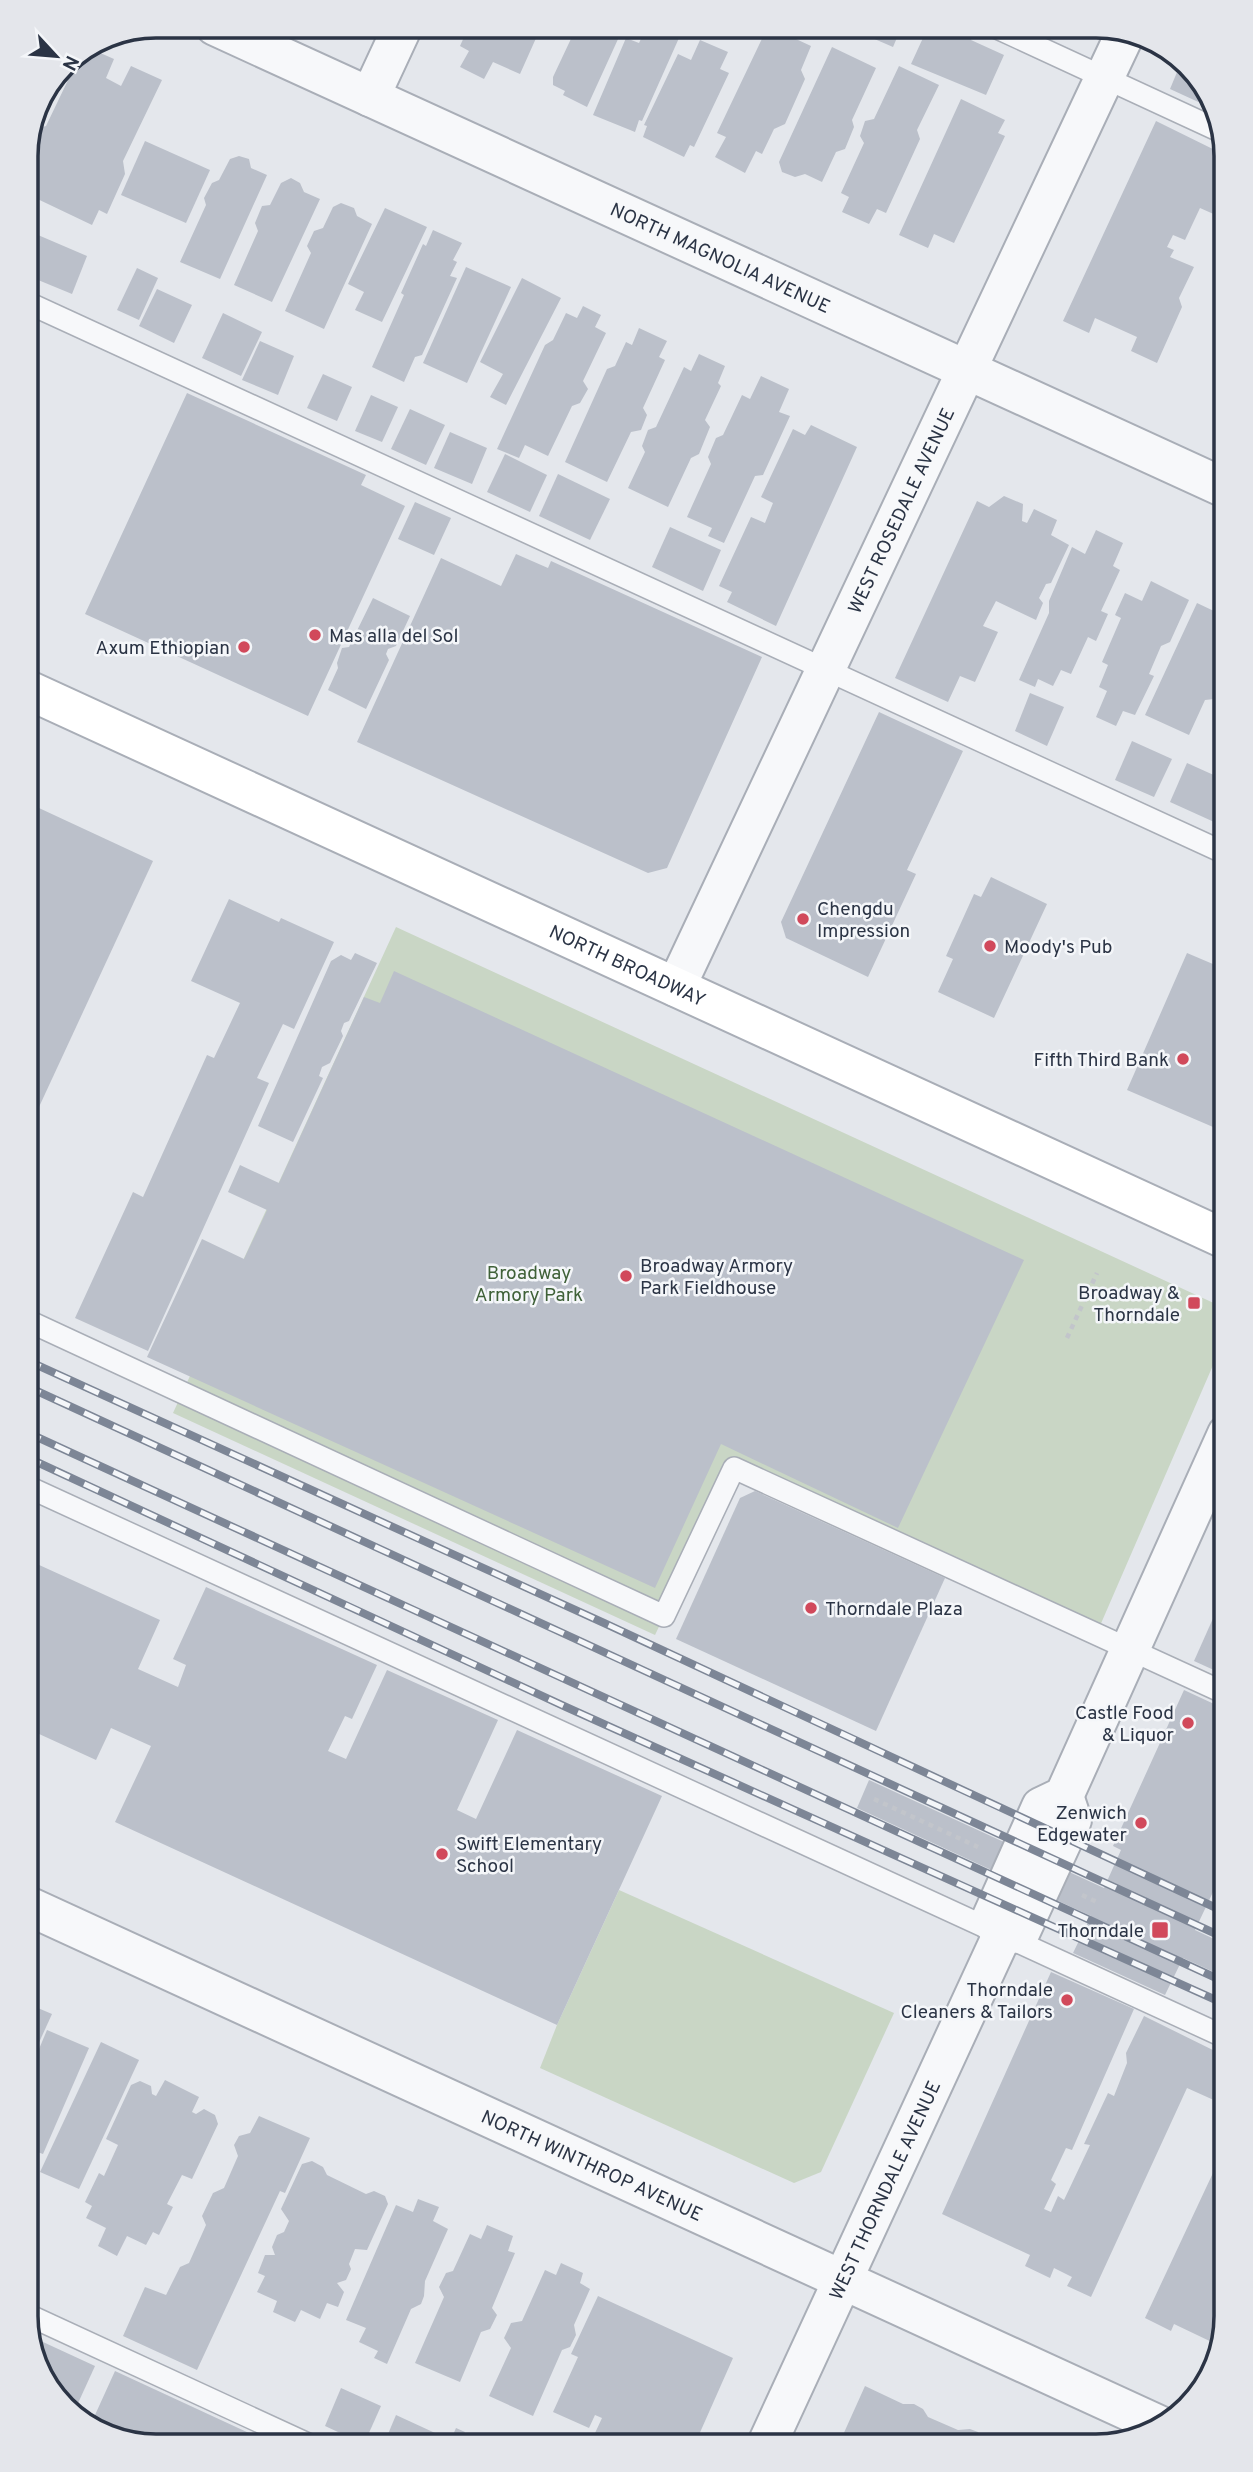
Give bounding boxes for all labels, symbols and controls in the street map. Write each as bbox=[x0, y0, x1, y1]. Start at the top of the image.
north arrow bbox=[21, 21, 91, 91]
text: N bbox=[56, 51, 83, 74]
street label: NORTH MAGNOLIA AVENUE bbox=[606, 198, 834, 320]
street label: WEST ROSEDALE AVENUE bbox=[844, 404, 961, 618]
place label: Mas alla del Sol bbox=[329, 625, 458, 649]
marker: Mas alla del Sol bbox=[307, 627, 323, 643]
place label: Axum Ethiopian bbox=[96, 637, 230, 661]
marker: Axum Ethiopian bbox=[236, 639, 252, 655]
place label: Chengdu Impression bbox=[817, 898, 910, 944]
marker: Chengdu Impression bbox=[795, 911, 811, 927]
street label: NORTH BROADWAY bbox=[545, 921, 709, 1013]
place label: Moody's Pub bbox=[1004, 936, 1112, 960]
marker: Moody's Pub bbox=[982, 938, 998, 954]
place label: Fifth Third Bank bbox=[1033, 1049, 1169, 1073]
marker: Fifth Third Bank bbox=[1175, 1051, 1191, 1067]
place label: Broadway Armory Park Fieldhouse bbox=[640, 1255, 793, 1301]
park label: Broadway Armory Park bbox=[475, 1262, 583, 1308]
marker: Broadway Armory Park Fieldhouse bbox=[618, 1268, 634, 1284]
place label: Broadway & Thorndale bbox=[1078, 1282, 1180, 1328]
marker: Broadway & Thorndale bbox=[1186, 1295, 1202, 1311]
place label: Thorndale Plaza bbox=[825, 1598, 963, 1622]
marker: Thorndale Plaza bbox=[803, 1600, 819, 1616]
place label: Castle Food & Liquor bbox=[1075, 1702, 1175, 1748]
marker: Castle Food & Liquor bbox=[1180, 1715, 1196, 1731]
place label: Zenwich Edgewater bbox=[1037, 1802, 1128, 1848]
marker: Zenwich Edgewater bbox=[1133, 1815, 1149, 1831]
place label: Swift Elementary School bbox=[456, 1833, 602, 1879]
marker: Swift Elementary School bbox=[434, 1846, 450, 1862]
place label: Thorndale bbox=[1057, 1920, 1144, 1944]
marker: Thorndale bbox=[1150, 1920, 1170, 1940]
place label: Thorndale Cleaners & Tailors bbox=[901, 1979, 1053, 2025]
marker: Thorndale Cleaners & Tailors bbox=[1059, 1992, 1075, 2008]
street label: WEST THORNDALE AVENUE bbox=[825, 2077, 947, 2304]
street label: NORTH WINTHROP AVENUE bbox=[477, 2105, 706, 2228]

